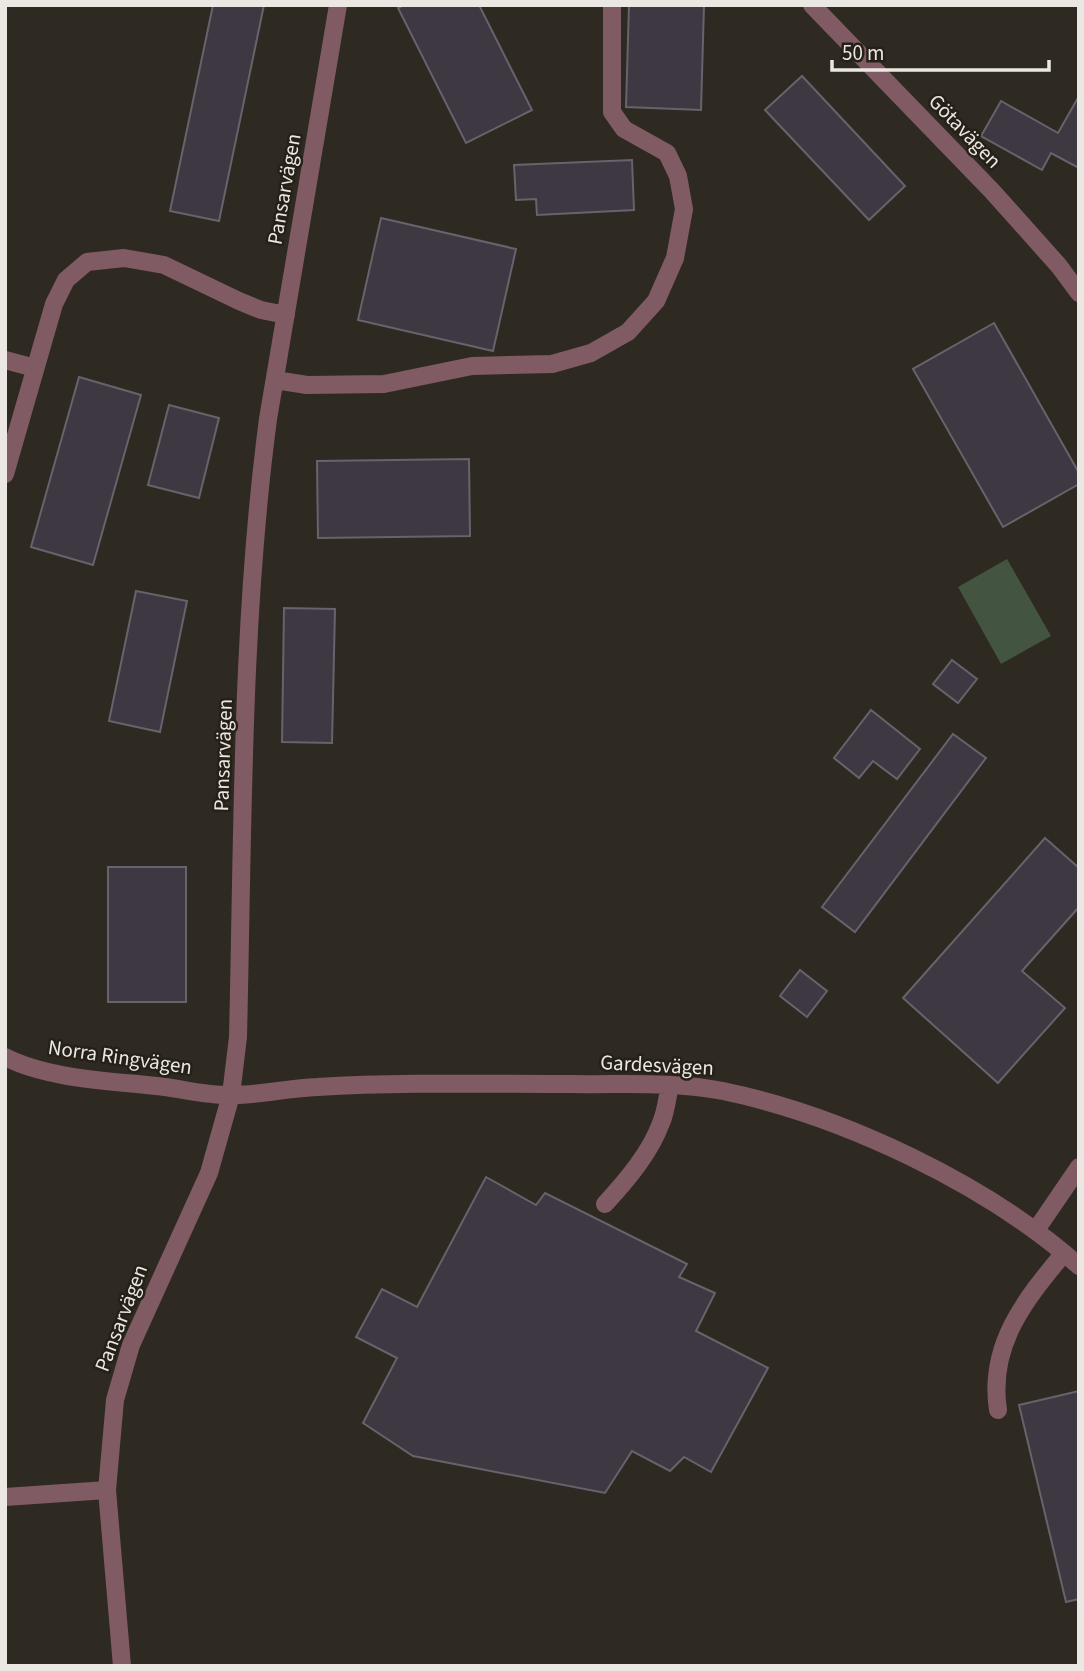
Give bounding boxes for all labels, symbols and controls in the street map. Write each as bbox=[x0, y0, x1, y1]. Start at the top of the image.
scale bar bbox=[832, 28, 1049, 72]
text: 50 m bbox=[842, 38, 884, 68]
street label: Götavägen bbox=[922, 87, 1008, 175]
street label: Pansarvägen bbox=[259, 131, 309, 247]
street label: Pansarvägen bbox=[206, 698, 240, 812]
street label: Norra Ringvägen bbox=[46, 1032, 194, 1082]
street label: Gardesvägen bbox=[599, 1047, 715, 1083]
street label: Pansarvägen bbox=[87, 1260, 155, 1376]

